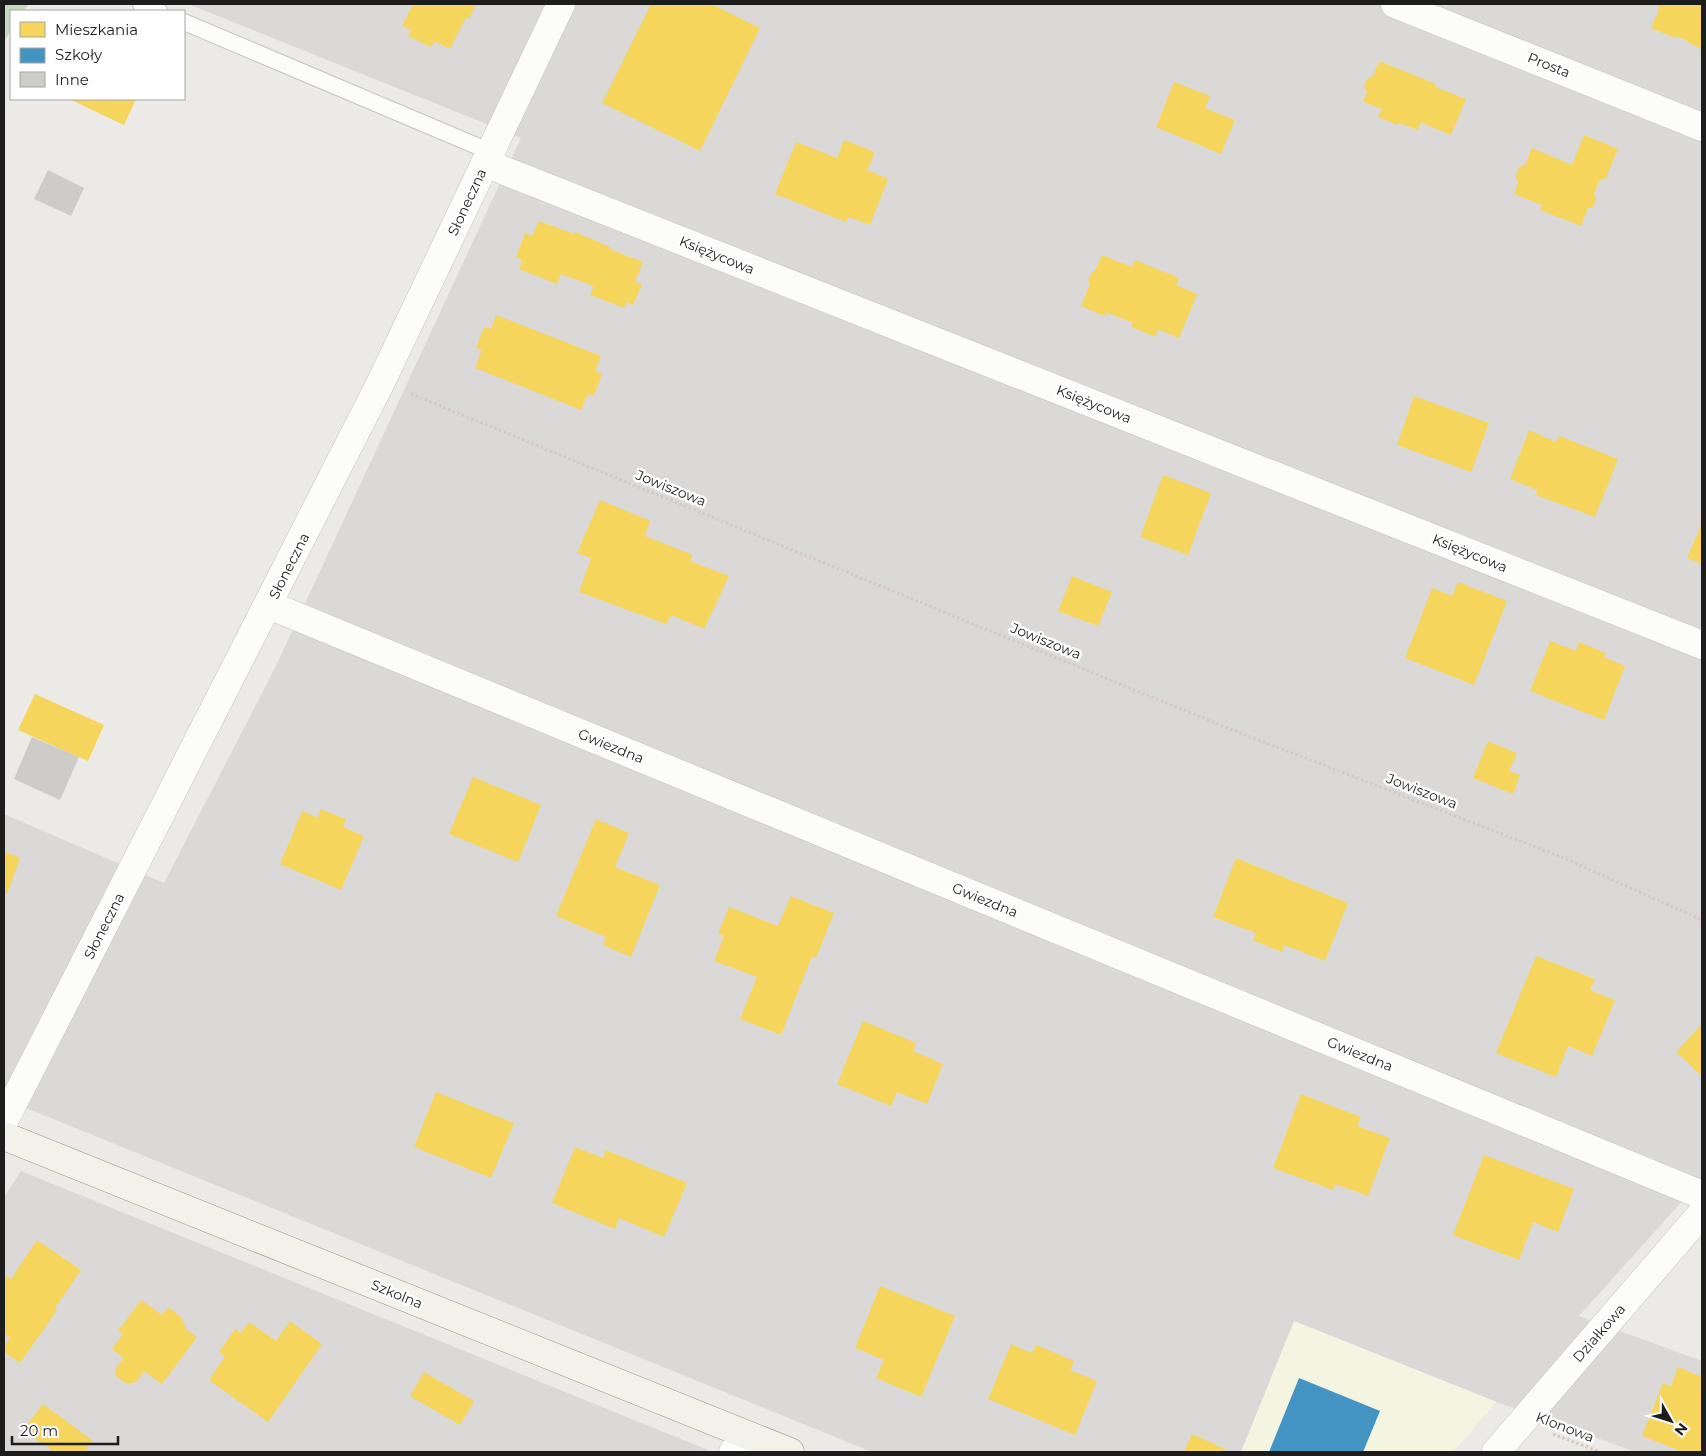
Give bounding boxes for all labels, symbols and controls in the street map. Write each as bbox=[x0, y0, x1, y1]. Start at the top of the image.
legend bbox=[10, 10, 185, 100]
text: Mieszkania bbox=[55, 20, 138, 39]
text: Szkoły bbox=[55, 45, 103, 64]
street label: Prosta bbox=[1525, 48, 1573, 82]
text: Inne bbox=[55, 70, 89, 89]
street label: Słoneczna bbox=[444, 166, 490, 238]
street label: Księżycowa bbox=[677, 232, 757, 278]
street label: Księżycowa bbox=[1054, 381, 1134, 427]
street label: Jowiszowa bbox=[632, 465, 709, 510]
street label: Słoneczna bbox=[265, 530, 313, 602]
street label: Księżycowa bbox=[1430, 530, 1510, 576]
street label: Jowiszowa bbox=[1007, 618, 1084, 663]
street label: Gwiezdna bbox=[575, 725, 647, 767]
street label: Jowiszowa bbox=[1383, 769, 1460, 813]
street label: Gwiezdna bbox=[949, 879, 1021, 921]
street label: Słoneczna bbox=[80, 890, 128, 962]
street label: Gwiezdna bbox=[1324, 1033, 1396, 1075]
street label: Szkolna bbox=[369, 1276, 425, 1312]
street label: Działkowa bbox=[1569, 1300, 1629, 1366]
north arrow bbox=[1646, 1396, 1696, 1446]
street label: Klonowa bbox=[1533, 1408, 1597, 1446]
scale bar bbox=[12, 1414, 119, 1446]
text: N bbox=[1671, 1419, 1692, 1439]
text: 20 m bbox=[20, 1421, 58, 1440]

